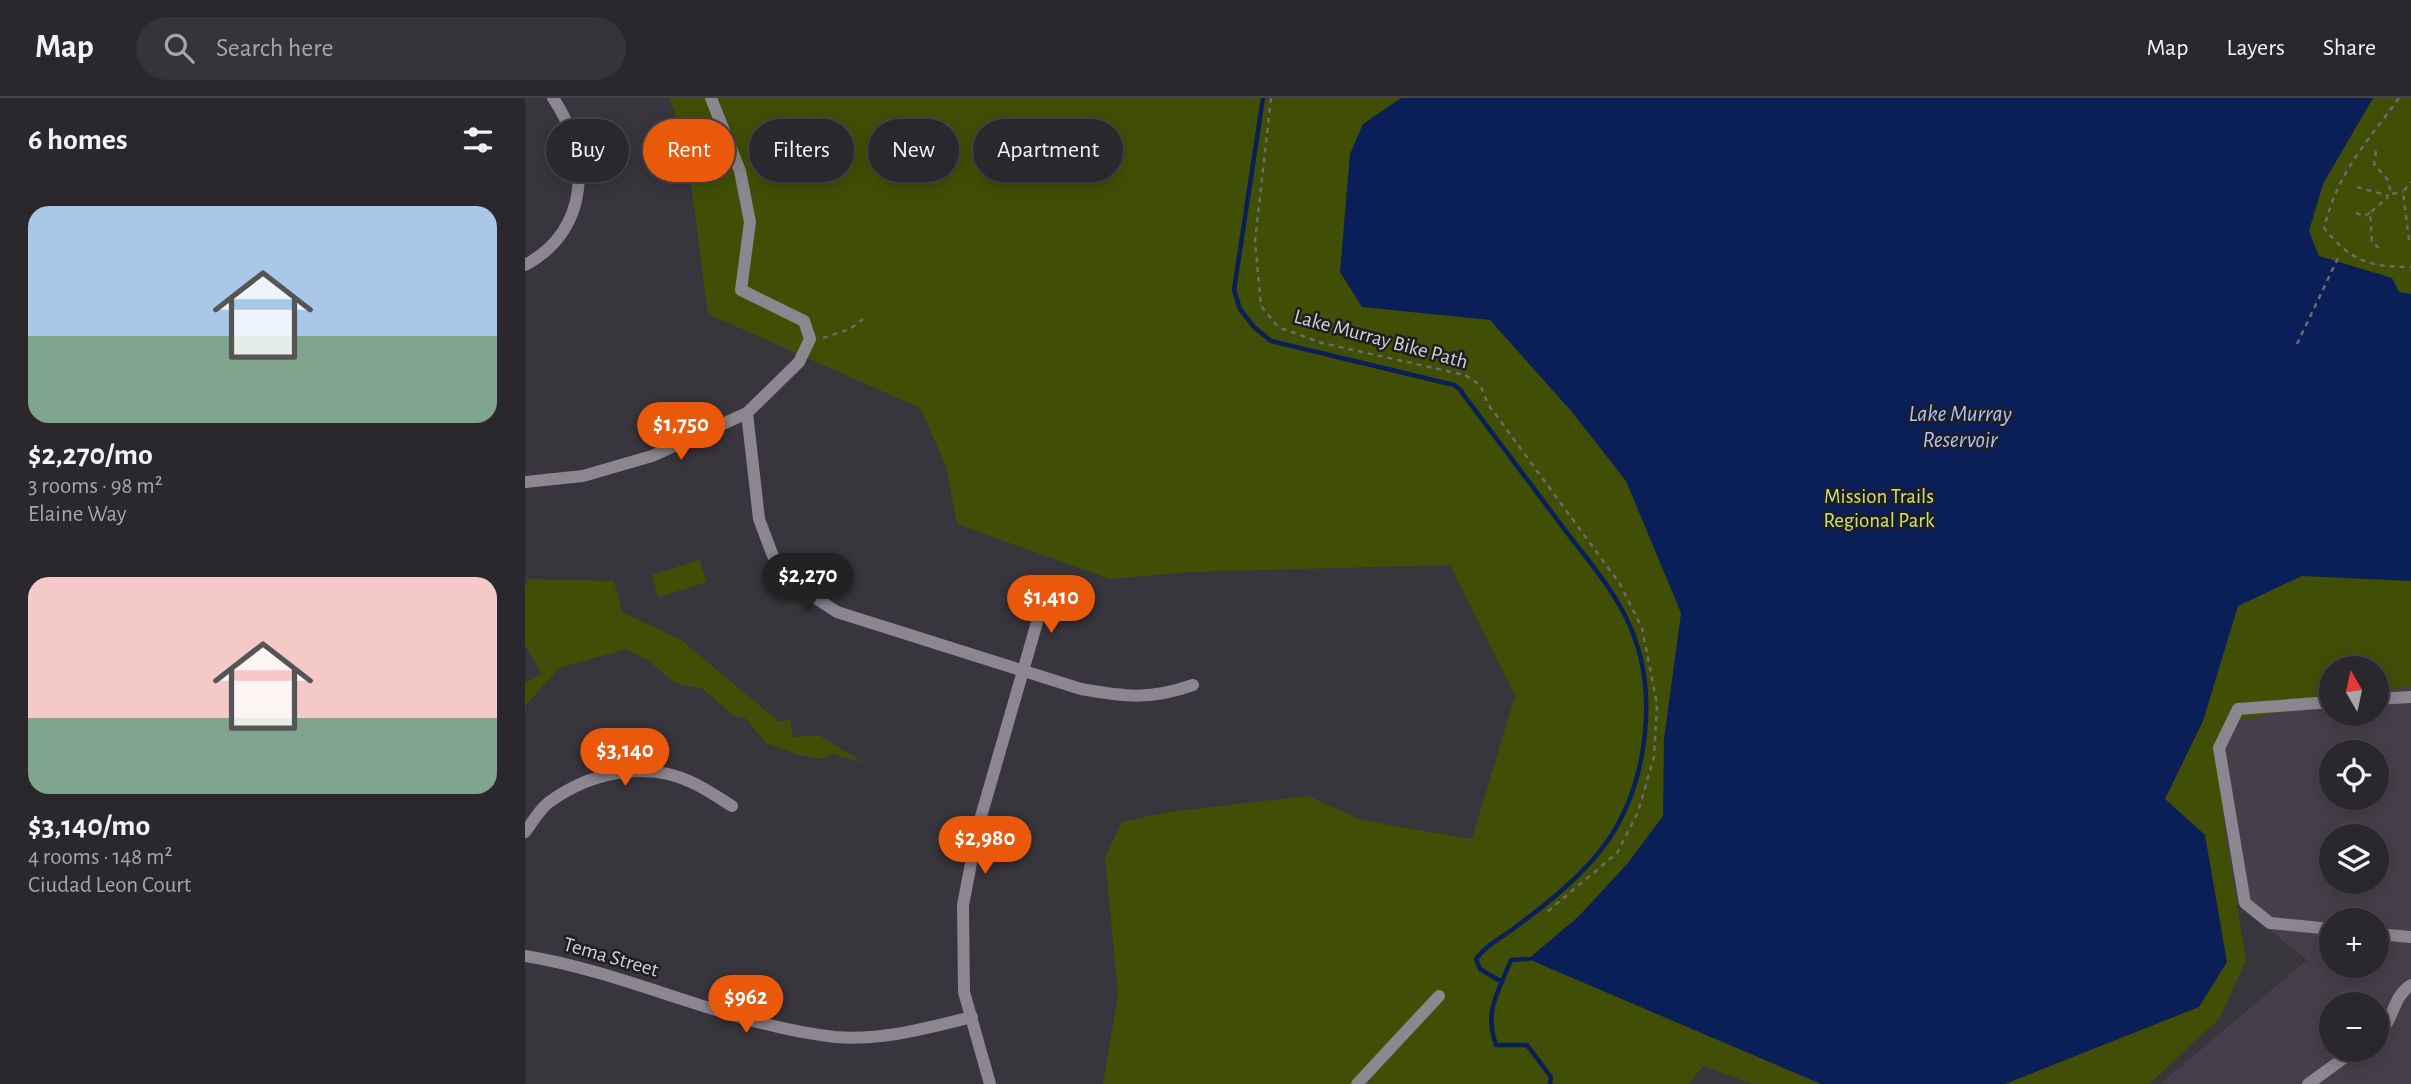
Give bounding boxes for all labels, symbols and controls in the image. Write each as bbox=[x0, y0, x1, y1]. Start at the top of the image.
search box bbox=[136, 17, 626, 80]
icon: search bbox=[160, 29, 198, 67]
text: Map bbox=[35, 31, 94, 64]
text: Search here bbox=[216, 35, 334, 61]
text: Map bbox=[2146, 36, 2188, 60]
text: Layers bbox=[2226, 36, 2285, 60]
text: Share bbox=[2323, 36, 2376, 60]
chip: Buy bbox=[546, 119, 629, 182]
chip: Rent bbox=[643, 119, 735, 182]
chip: Filters bbox=[749, 119, 854, 182]
chip: New bbox=[868, 119, 959, 182]
chip: Apartment bbox=[973, 119, 1123, 182]
icon: filters bbox=[459, 121, 497, 159]
text: 6 homes bbox=[28, 125, 128, 155]
icon: home bbox=[200, 252, 326, 378]
street label: Lake Murray Bike Path bbox=[1292, 306, 1470, 372]
pin: $1,750 bbox=[624, 402, 738, 462]
water label: Lake Murray Reservoir bbox=[1908, 403, 2012, 452]
text: $1,750 bbox=[653, 413, 709, 436]
text: $2,270/mo bbox=[28, 440, 153, 470]
text: 3 rooms · 98 m² bbox=[28, 475, 163, 498]
park label: Mission Trails Regional Park bbox=[1823, 486, 1935, 531]
text: Elaine Way bbox=[28, 503, 127, 526]
pin: $2,270 bbox=[751, 554, 865, 613]
text: $2,270 bbox=[778, 564, 838, 587]
pin: $1,410 bbox=[994, 575, 1108, 635]
text: $1,410 bbox=[1023, 586, 1079, 609]
icon: home bbox=[200, 623, 326, 749]
north arrow bbox=[2319, 656, 2389, 726]
map controls bbox=[2319, 656, 2389, 1062]
pin: $3,140 bbox=[568, 728, 682, 788]
text: $3,140 bbox=[596, 739, 654, 762]
button: locate bbox=[2319, 740, 2389, 810]
text: $3,140/mo bbox=[28, 811, 150, 841]
pin: $2,980 bbox=[928, 816, 1042, 876]
button: layers bbox=[2319, 824, 2389, 894]
text: $2,980 bbox=[955, 827, 1015, 850]
text: 4 rooms · 148 m² bbox=[28, 846, 173, 869]
text: Ciudad Leon Court bbox=[28, 874, 191, 897]
button: + bbox=[2319, 908, 2389, 978]
street label: Tema Street bbox=[561, 933, 661, 981]
pin: $962 bbox=[705, 976, 787, 1035]
text: $962 bbox=[724, 986, 768, 1009]
button: − bbox=[2319, 992, 2389, 1062]

